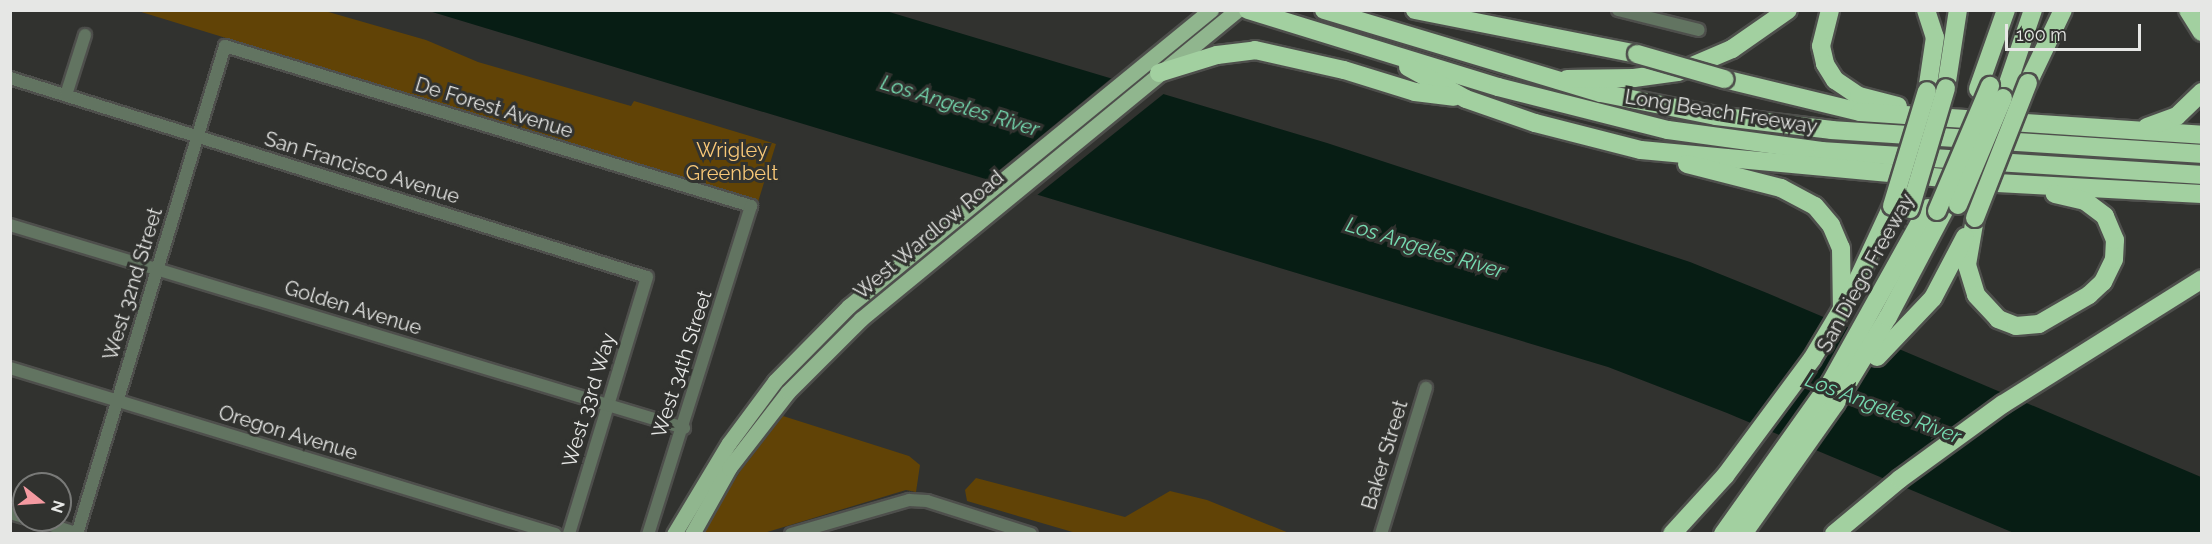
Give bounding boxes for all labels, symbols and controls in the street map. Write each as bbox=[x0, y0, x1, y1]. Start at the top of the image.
scale bar bbox=[2008, 12, 2144, 50]
text: 100 m bbox=[2016, 24, 2067, 45]
water label: Los Angeles River bbox=[877, 70, 1043, 142]
street label: De Forest Avenue bbox=[412, 73, 576, 143]
street label: Long Beach Freeway bbox=[1623, 85, 1819, 139]
street label: San Francisco Avenue bbox=[261, 127, 463, 209]
park label: Wrigley Greenbelt bbox=[686, 139, 778, 186]
street label: West Wardlow Road bbox=[849, 165, 1009, 305]
street label: San Diego Freeway bbox=[1812, 189, 1920, 357]
street label: West 32nd Street bbox=[98, 205, 168, 363]
water label: Los Angeles River bbox=[1342, 212, 1508, 284]
street label: Golden Avenue bbox=[281, 276, 425, 340]
street label: West 34th Street bbox=[647, 287, 717, 441]
street label: West 33rd Way bbox=[557, 330, 621, 470]
water label: Los Angeles River bbox=[1801, 367, 1965, 449]
street label: Baker Street bbox=[1357, 397, 1413, 513]
street label: Oregon Avenue bbox=[215, 400, 361, 466]
north arrow bbox=[12, 472, 72, 532]
text: N bbox=[47, 498, 69, 515]

